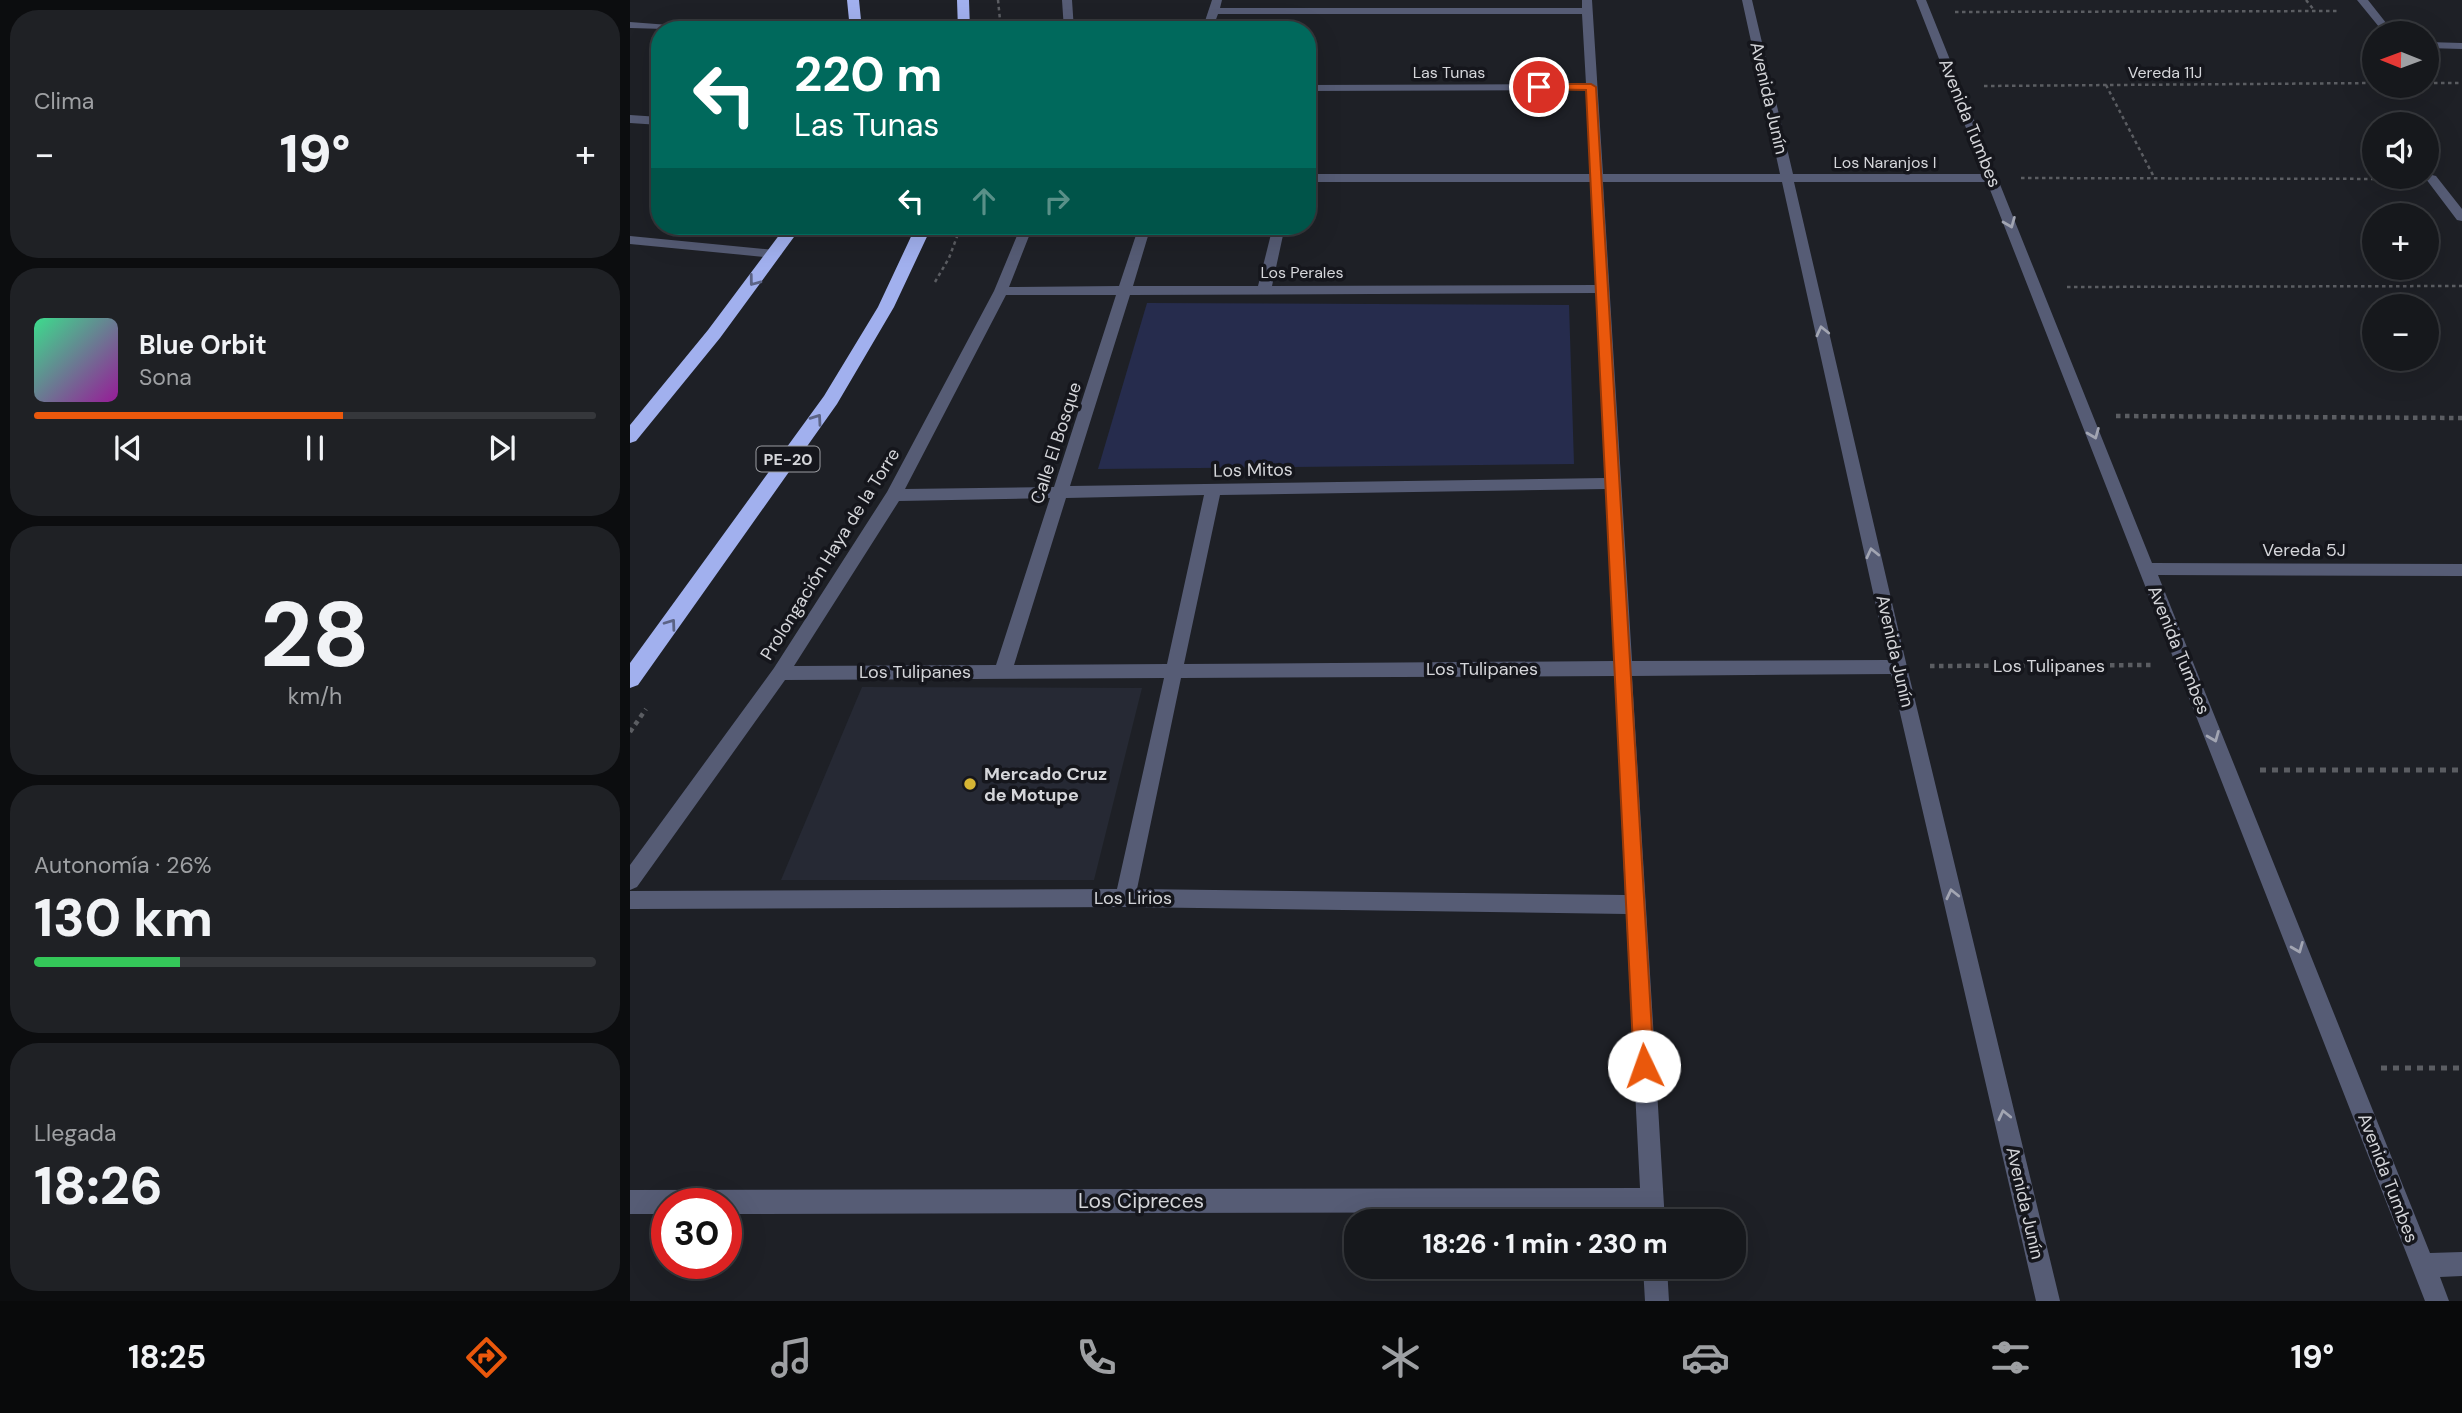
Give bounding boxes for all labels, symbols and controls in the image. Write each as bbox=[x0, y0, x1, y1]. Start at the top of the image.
north arrow bbox=[2362, 21, 2440, 98]
map controls bbox=[2362, 21, 2439, 371]
street label: Avenida Junín bbox=[1744, 39, 1794, 157]
text: 220 m bbox=[794, 42, 942, 106]
icon: left bbox=[679, 49, 770, 140]
street label: Avenida Tumbes bbox=[1933, 55, 2007, 191]
pin bbox=[1509, 57, 1569, 117]
street label: Las Tunas bbox=[1413, 62, 1485, 83]
street label: Vereda 11J bbox=[2128, 62, 2202, 83]
icon: arrive bbox=[1520, 68, 1558, 106]
text: Clima bbox=[34, 86, 94, 116]
text: Las Tunas bbox=[794, 104, 939, 146]
button: sound bbox=[2362, 112, 2439, 189]
text: 19° bbox=[279, 120, 351, 188]
text: − bbox=[34, 129, 55, 179]
text: + bbox=[575, 129, 596, 179]
street label: Los Naranjos I bbox=[1834, 152, 1936, 173]
icon: left bbox=[892, 182, 930, 220]
icon: ahead bbox=[965, 182, 1003, 220]
icon: right bbox=[1038, 182, 1076, 220]
button: + bbox=[2362, 203, 2439, 280]
one-way arrow bbox=[2001, 216, 2015, 228]
street label: Los Perales bbox=[1260, 262, 1344, 283]
one-way arrow bbox=[750, 274, 763, 286]
button: − bbox=[2362, 294, 2439, 371]
one-way arrow bbox=[1815, 325, 1830, 337]
text: Blue Orbit bbox=[139, 328, 267, 362]
text: Sona bbox=[139, 362, 192, 392]
street label: Calle El Bosque bbox=[1025, 379, 1087, 507]
one-way arrow bbox=[809, 414, 821, 427]
one-way arrow bbox=[2085, 428, 2099, 440]
icon: previous bbox=[109, 429, 147, 467]
icon: pause bbox=[296, 429, 334, 467]
icon: next bbox=[483, 429, 521, 467]
street label: Prolongación Haya de la Torre bbox=[755, 443, 905, 665]
road number: PE-20 bbox=[757, 446, 820, 472]
street label: Los Mitos bbox=[1213, 457, 1293, 483]
street label: Vereda 5J bbox=[2262, 538, 2346, 562]
one-way arrow bbox=[1866, 547, 1881, 559]
text: 28 bbox=[260, 576, 370, 694]
street label: Avenida Tumbes bbox=[2142, 582, 2216, 718]
street label: Avenida Junín bbox=[1870, 592, 1920, 710]
one-way arrow bbox=[662, 619, 675, 632]
street label: Los Tulipanes bbox=[1993, 654, 2105, 678]
street label: Los Tulipanes bbox=[1426, 657, 1538, 681]
street label: Los Tulipanes bbox=[859, 660, 971, 684]
text: km/h bbox=[288, 681, 342, 711]
one-way arrow bbox=[2205, 730, 2219, 742]
place label: Mercado Cruz de Motupe bbox=[984, 762, 1107, 807]
marker: Mercado Cruz de Motupe bbox=[962, 776, 978, 792]
text: Autonomía · 26% bbox=[34, 850, 212, 880]
text: 130 km bbox=[34, 884, 213, 952]
street label: Los Lirios bbox=[1094, 886, 1172, 910]
one-way arrow bbox=[1946, 888, 1960, 900]
one-way arrow bbox=[2289, 942, 2303, 954]
position arrow bbox=[1607, 1029, 1681, 1103]
one-way arrow bbox=[1998, 1109, 2013, 1121]
street label: Avenida Tumbes bbox=[2352, 1110, 2424, 1246]
text: Llegada bbox=[34, 1118, 117, 1148]
street label: Avenida Junín bbox=[2000, 1144, 2050, 1262]
text: 18:26 bbox=[34, 1152, 163, 1220]
street label: Los Cipreces bbox=[1078, 1187, 1204, 1215]
speed limit sign: 30 bbox=[651, 1188, 742, 1279]
text: 18:26 · 1 min · 230 m bbox=[1422, 1227, 1668, 1261]
icon: directions bbox=[462, 1333, 511, 1382]
icon: music bbox=[767, 1333, 816, 1382]
icon: phone bbox=[1072, 1333, 1121, 1382]
icon: climate bbox=[1376, 1333, 1425, 1382]
icon: car bbox=[1681, 1333, 1730, 1382]
icon: filters bbox=[1986, 1333, 2035, 1382]
text: 18:25 bbox=[128, 1336, 206, 1378]
text: 19° bbox=[2291, 1336, 2334, 1378]

